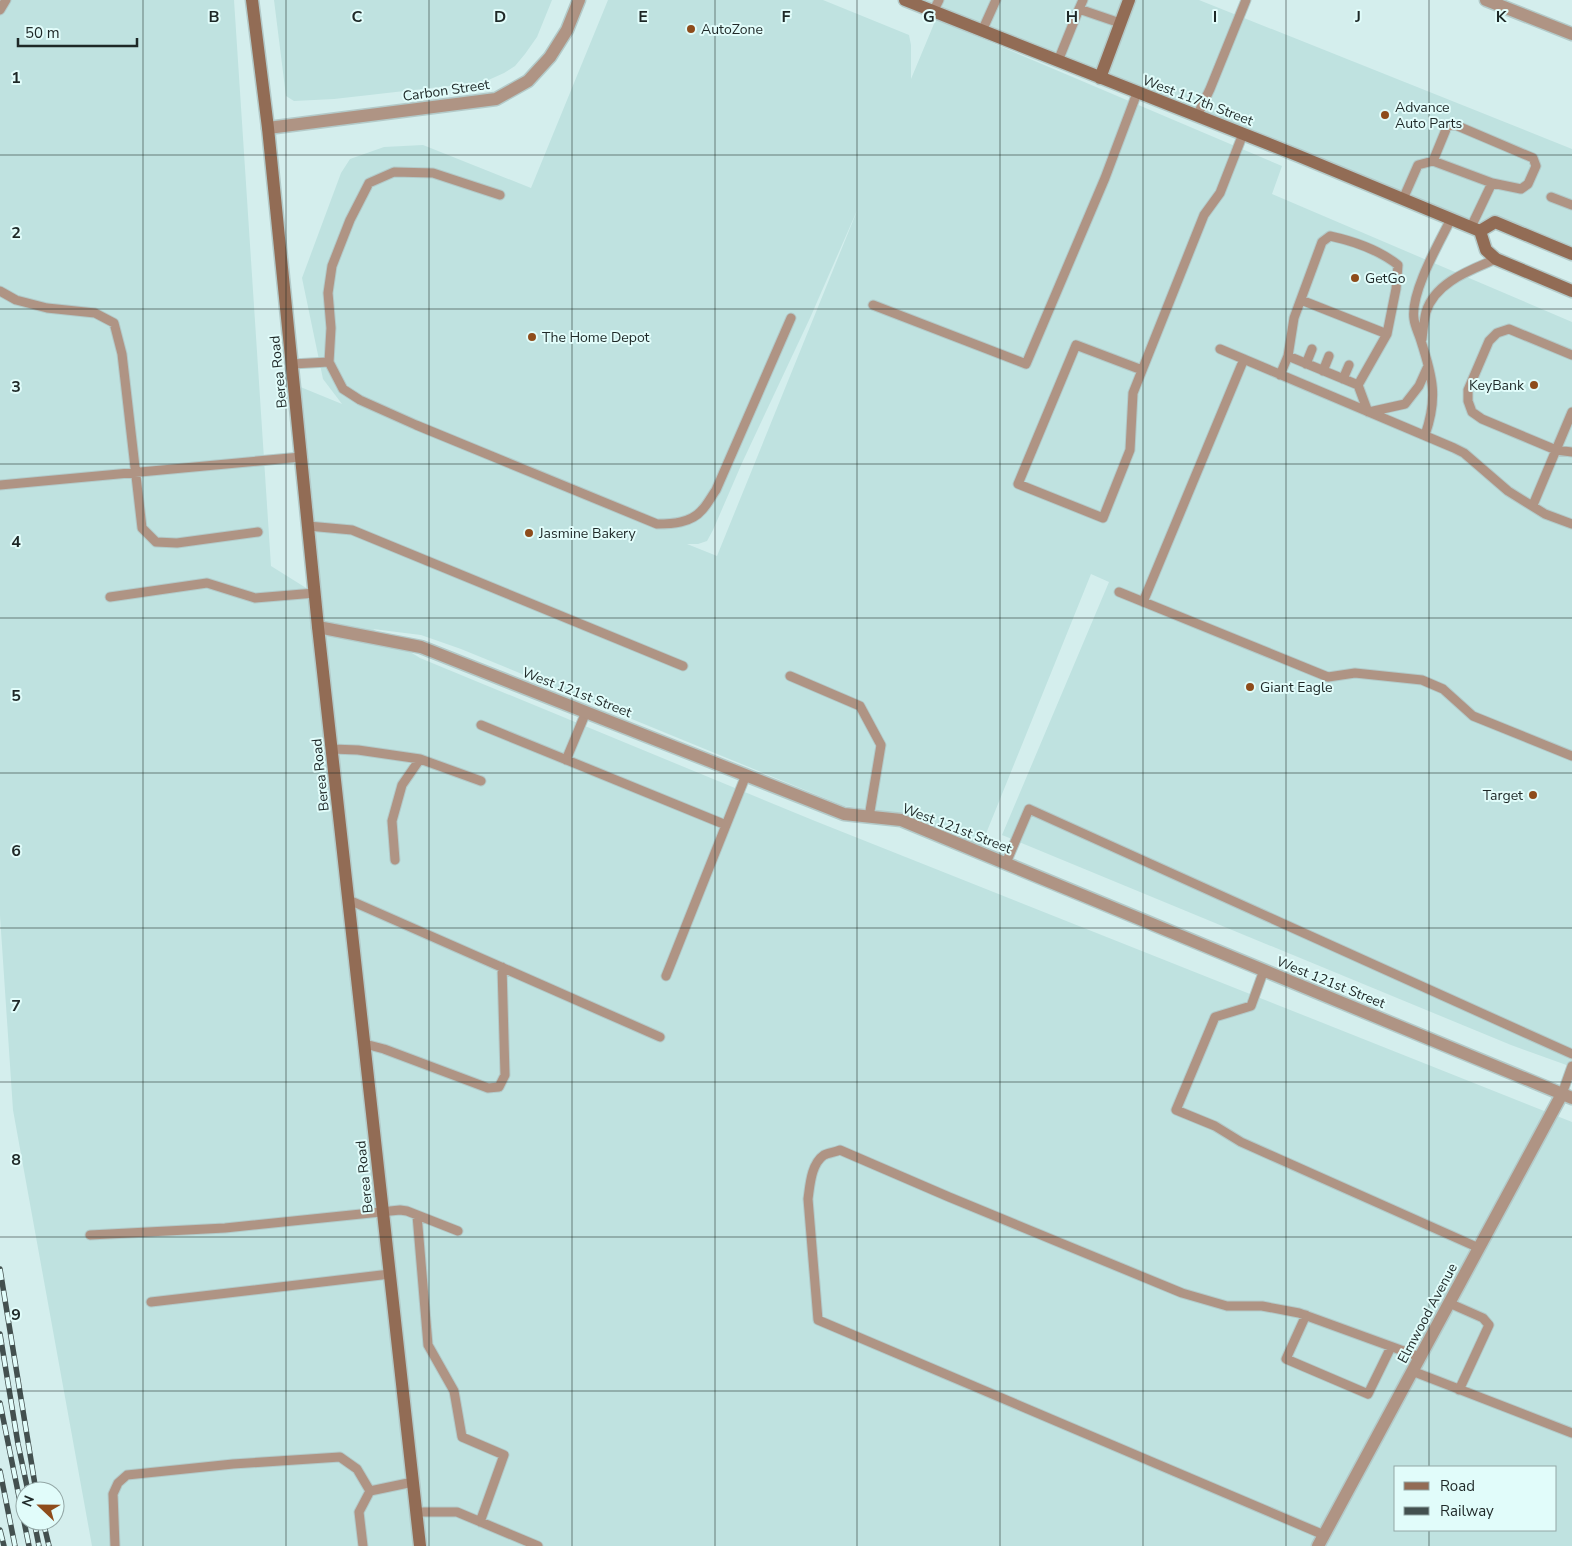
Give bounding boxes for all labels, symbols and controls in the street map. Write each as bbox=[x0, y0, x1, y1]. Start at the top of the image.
text: B bbox=[208, 6, 220, 28]
text: C bbox=[352, 6, 363, 28]
text: D bbox=[494, 6, 506, 28]
text: E bbox=[638, 6, 648, 28]
text: F bbox=[782, 6, 791, 28]
text: G bbox=[923, 6, 935, 28]
text: H bbox=[1066, 6, 1078, 28]
text: I bbox=[1213, 6, 1217, 28]
text: J bbox=[1354, 6, 1361, 28]
text: K bbox=[1496, 6, 1508, 28]
scale bar bbox=[18, 15, 136, 47]
place label: AutoZone bbox=[701, 20, 763, 39]
text: 50 m bbox=[25, 23, 60, 43]
marker: AutoZone bbox=[685, 23, 697, 35]
text: 1 bbox=[11, 67, 21, 89]
street label: West 117th Street bbox=[1140, 71, 1256, 130]
street label: Carbon Street bbox=[402, 75, 491, 106]
place label: Advance Auto Parts bbox=[1395, 98, 1462, 133]
marker: Advance Auto Parts bbox=[1379, 109, 1391, 121]
text: 2 bbox=[11, 222, 21, 244]
place label: GetGo bbox=[1365, 269, 1406, 288]
marker: GetGo bbox=[1349, 272, 1361, 284]
place label: The Home Depot bbox=[542, 328, 650, 347]
marker: The Home Depot bbox=[526, 331, 538, 343]
street label: Berea Road bbox=[265, 335, 292, 409]
text: 3 bbox=[11, 376, 21, 398]
place label: KeyBank bbox=[1469, 376, 1525, 395]
marker: KeyBank bbox=[1528, 379, 1540, 391]
place label: Jasmine Bakery bbox=[538, 524, 637, 543]
marker: Jasmine Bakery bbox=[523, 527, 535, 539]
text: 4 bbox=[11, 531, 21, 553]
street label: West 121st Street bbox=[519, 663, 634, 722]
place label: Giant Eagle bbox=[1260, 678, 1332, 697]
marker: Giant Eagle bbox=[1244, 681, 1256, 693]
text: 5 bbox=[11, 685, 21, 707]
street label: Berea Road bbox=[307, 738, 334, 812]
place label: Target bbox=[1483, 786, 1523, 805]
marker: Target bbox=[1527, 789, 1539, 801]
street label: West 121st Street bbox=[899, 799, 1014, 858]
text: 6 bbox=[11, 840, 21, 862]
street label: West 121st Street bbox=[1274, 952, 1388, 1013]
text: 7 bbox=[11, 995, 21, 1017]
street label: Berea Road bbox=[351, 1140, 378, 1214]
text: 8 bbox=[11, 1149, 21, 1171]
street label: Elmwood Avenue bbox=[1393, 1260, 1462, 1367]
text: 9 bbox=[11, 1304, 21, 1326]
legend bbox=[1394, 1466, 1557, 1531]
text: Road bbox=[1440, 1476, 1475, 1496]
north arrow bbox=[15, 1481, 65, 1531]
text: N bbox=[18, 1493, 39, 1510]
text: Railway bbox=[1440, 1501, 1494, 1521]

